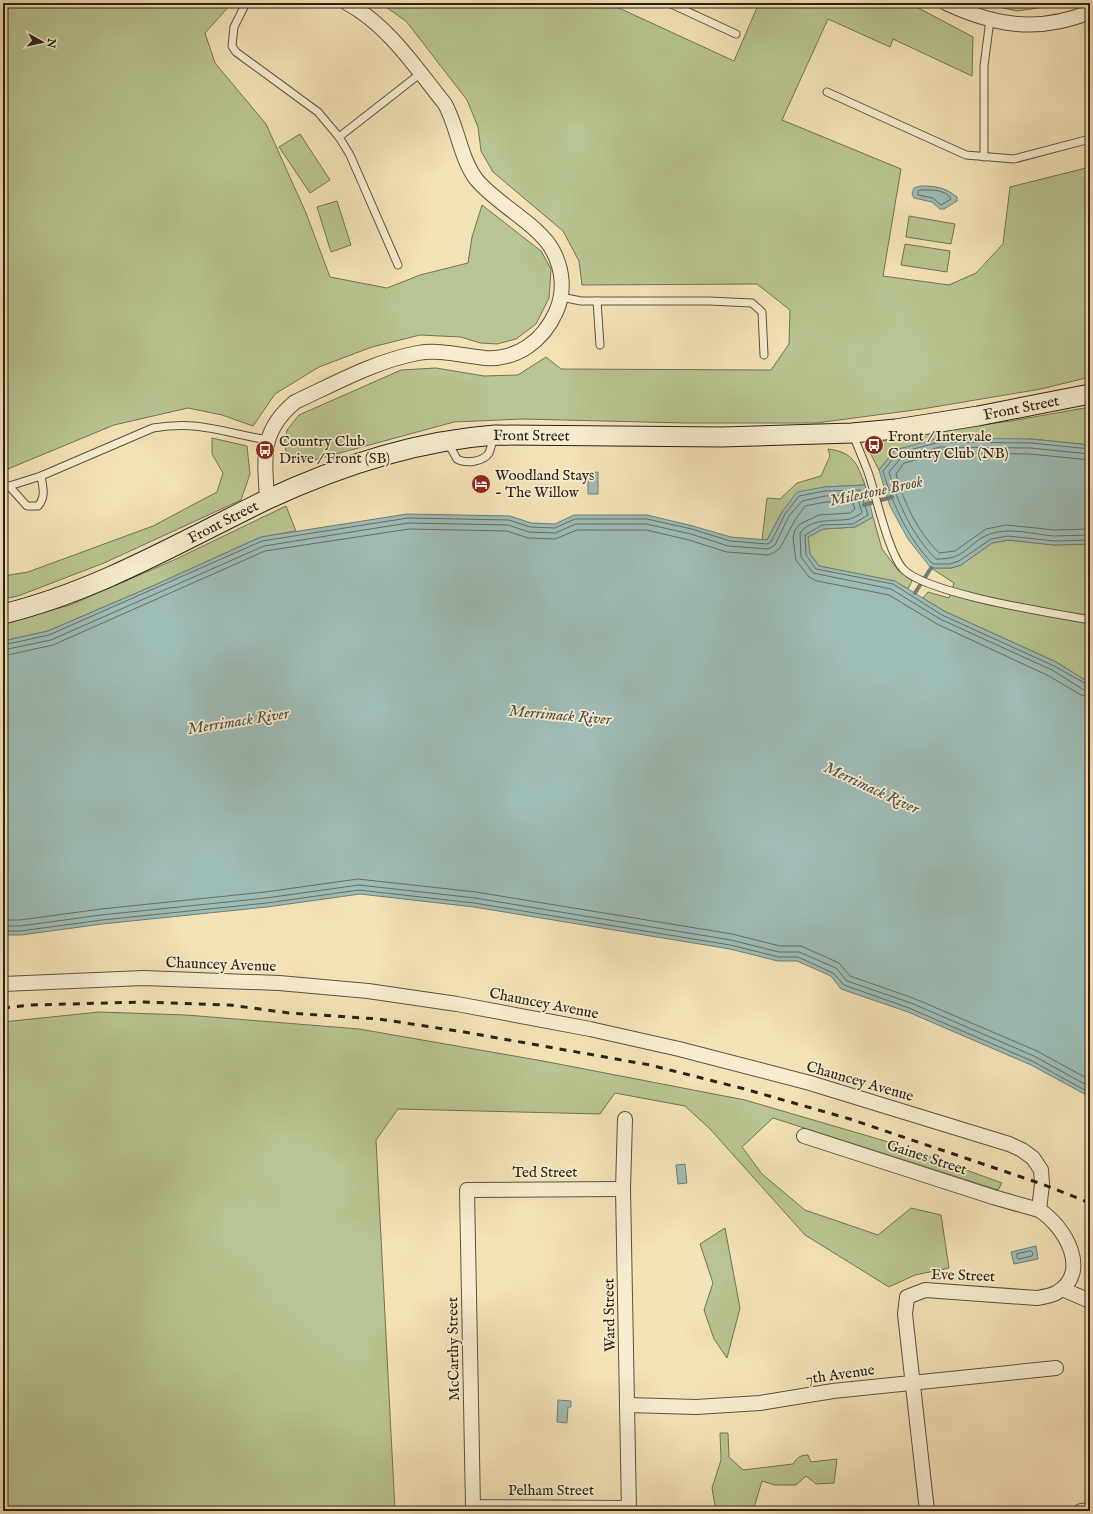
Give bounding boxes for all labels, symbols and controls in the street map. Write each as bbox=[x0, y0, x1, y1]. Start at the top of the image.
north arrow bbox=[22, 22, 62, 62]
text: N bbox=[43, 37, 59, 49]
street label: Front Street bbox=[982, 391, 1061, 425]
street label: Front Street bbox=[493, 426, 570, 446]
place label: Front / Intervale Country Club (NB) bbox=[888, 427, 1009, 463]
place label: Country Club Drive / Front (SB) bbox=[279, 432, 390, 468]
bus stop icon: Front / Intervale Country Club (NB) bbox=[863, 434, 885, 456]
bus stop icon: Country Club Drive / Front (SB) bbox=[254, 439, 276, 461]
place label: Woodland Stays - The Willow bbox=[495, 466, 594, 502]
water label: Milestone Brook bbox=[828, 472, 925, 512]
hotel icon: Woodland Stays - The Willow bbox=[470, 473, 492, 495]
street label: Front Street bbox=[185, 496, 261, 548]
water label: Merrimack River bbox=[508, 702, 613, 731]
water label: Merrimack River bbox=[186, 704, 292, 740]
water label: Merrimack River bbox=[820, 758, 923, 820]
street label: Chauncey Avenue bbox=[165, 953, 277, 976]
street label: Chauncey Avenue bbox=[488, 984, 600, 1023]
street label: Chauncey Avenue bbox=[804, 1057, 916, 1106]
street label: Gaines Street bbox=[884, 1136, 969, 1179]
street label: Ted Street bbox=[512, 1163, 578, 1182]
street label: Eve Street bbox=[931, 1265, 995, 1286]
street label: Ward Street bbox=[599, 1278, 620, 1352]
street label: McCarthy Street bbox=[443, 1297, 464, 1401]
street label: 7th Avenue bbox=[804, 1360, 876, 1389]
street label: Pelham Street bbox=[508, 1481, 594, 1500]

